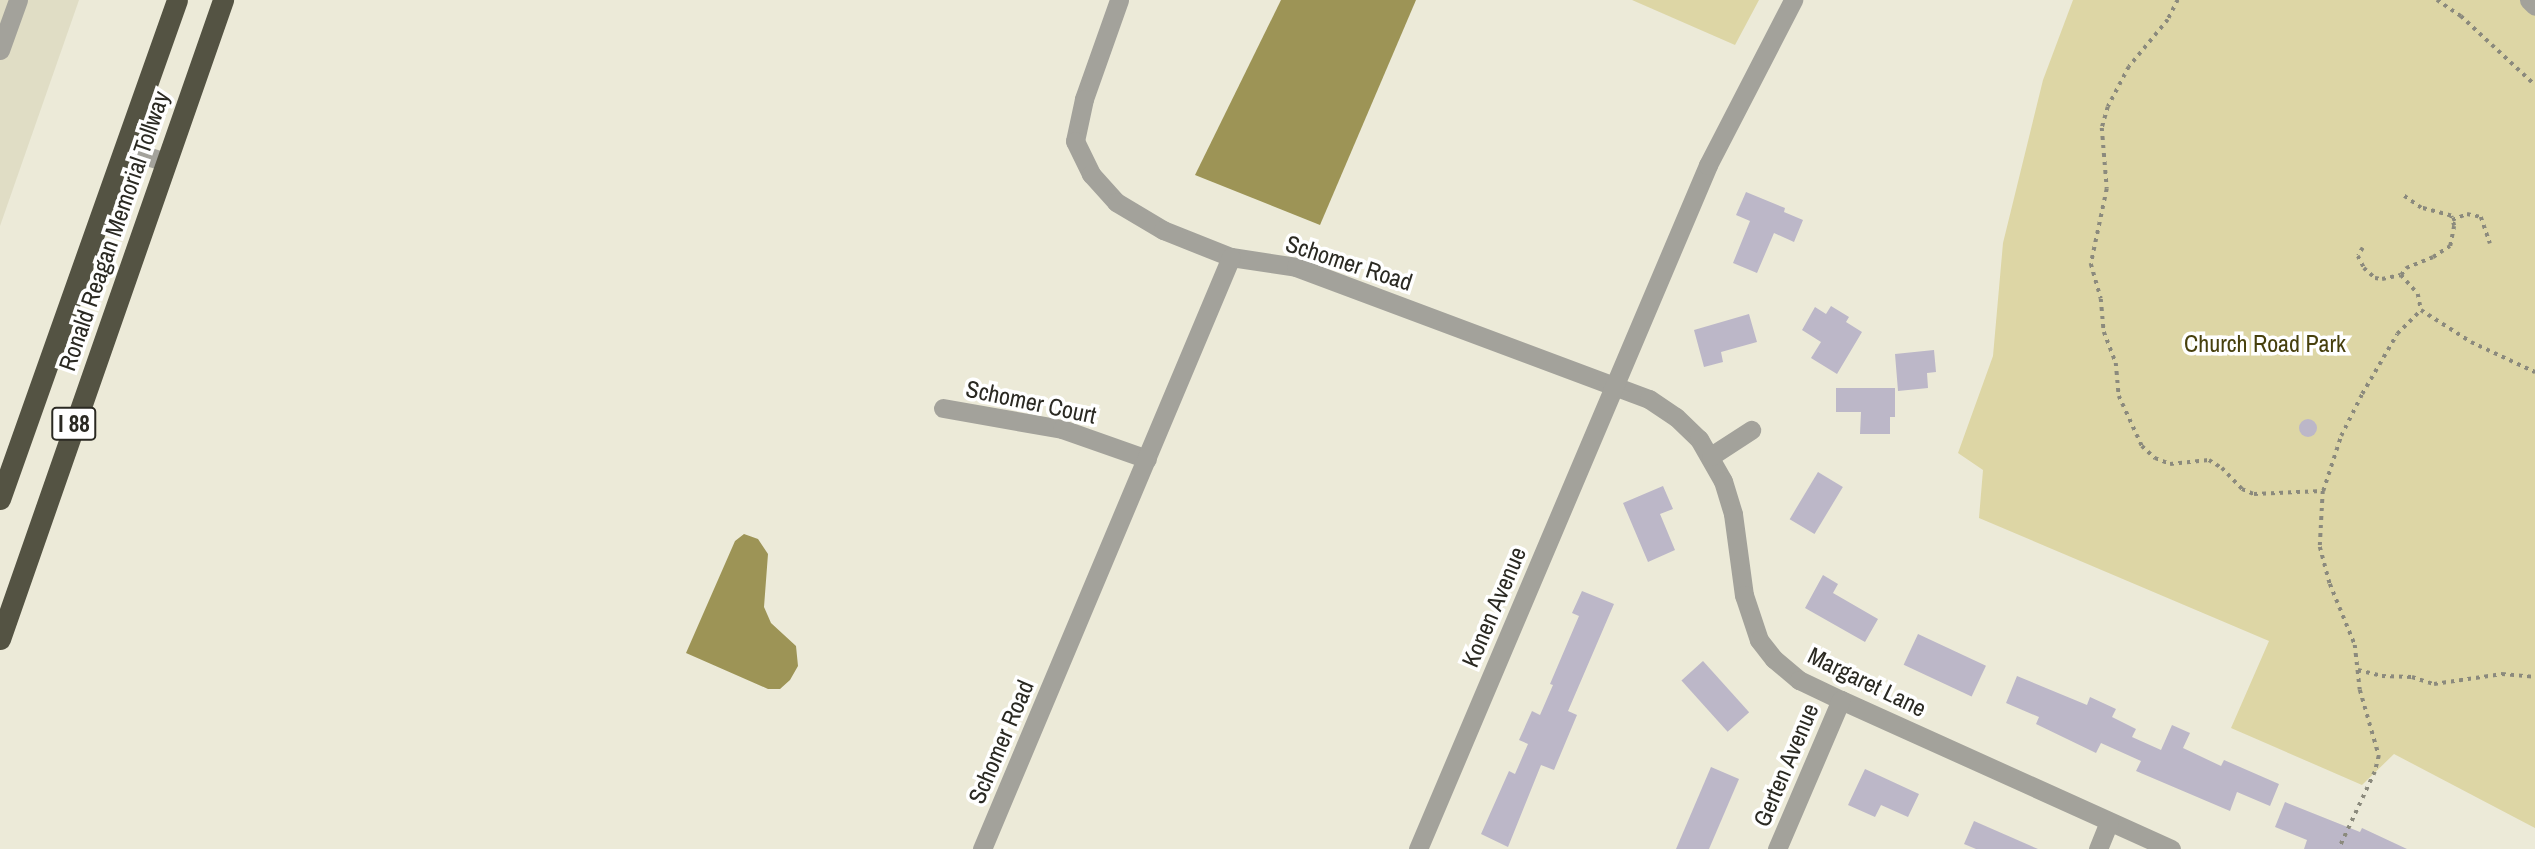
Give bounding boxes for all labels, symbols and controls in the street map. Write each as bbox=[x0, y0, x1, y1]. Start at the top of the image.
street label: Ronald Reagan Memorial Tollway bbox=[52, 87, 176, 375]
street label: Schomer Road bbox=[1282, 229, 1416, 297]
park label: Church Road Park bbox=[2184, 330, 2346, 358]
street label: Schomer Court bbox=[963, 374, 1099, 430]
road number: I 88 bbox=[51, 404, 97, 444]
street label: Konen Avenue bbox=[1456, 542, 1532, 672]
street label: Margaret Lane bbox=[1803, 641, 1931, 723]
street label: Schomer Road bbox=[962, 676, 1040, 808]
street label: Gerten Avenue bbox=[1747, 699, 1825, 831]

